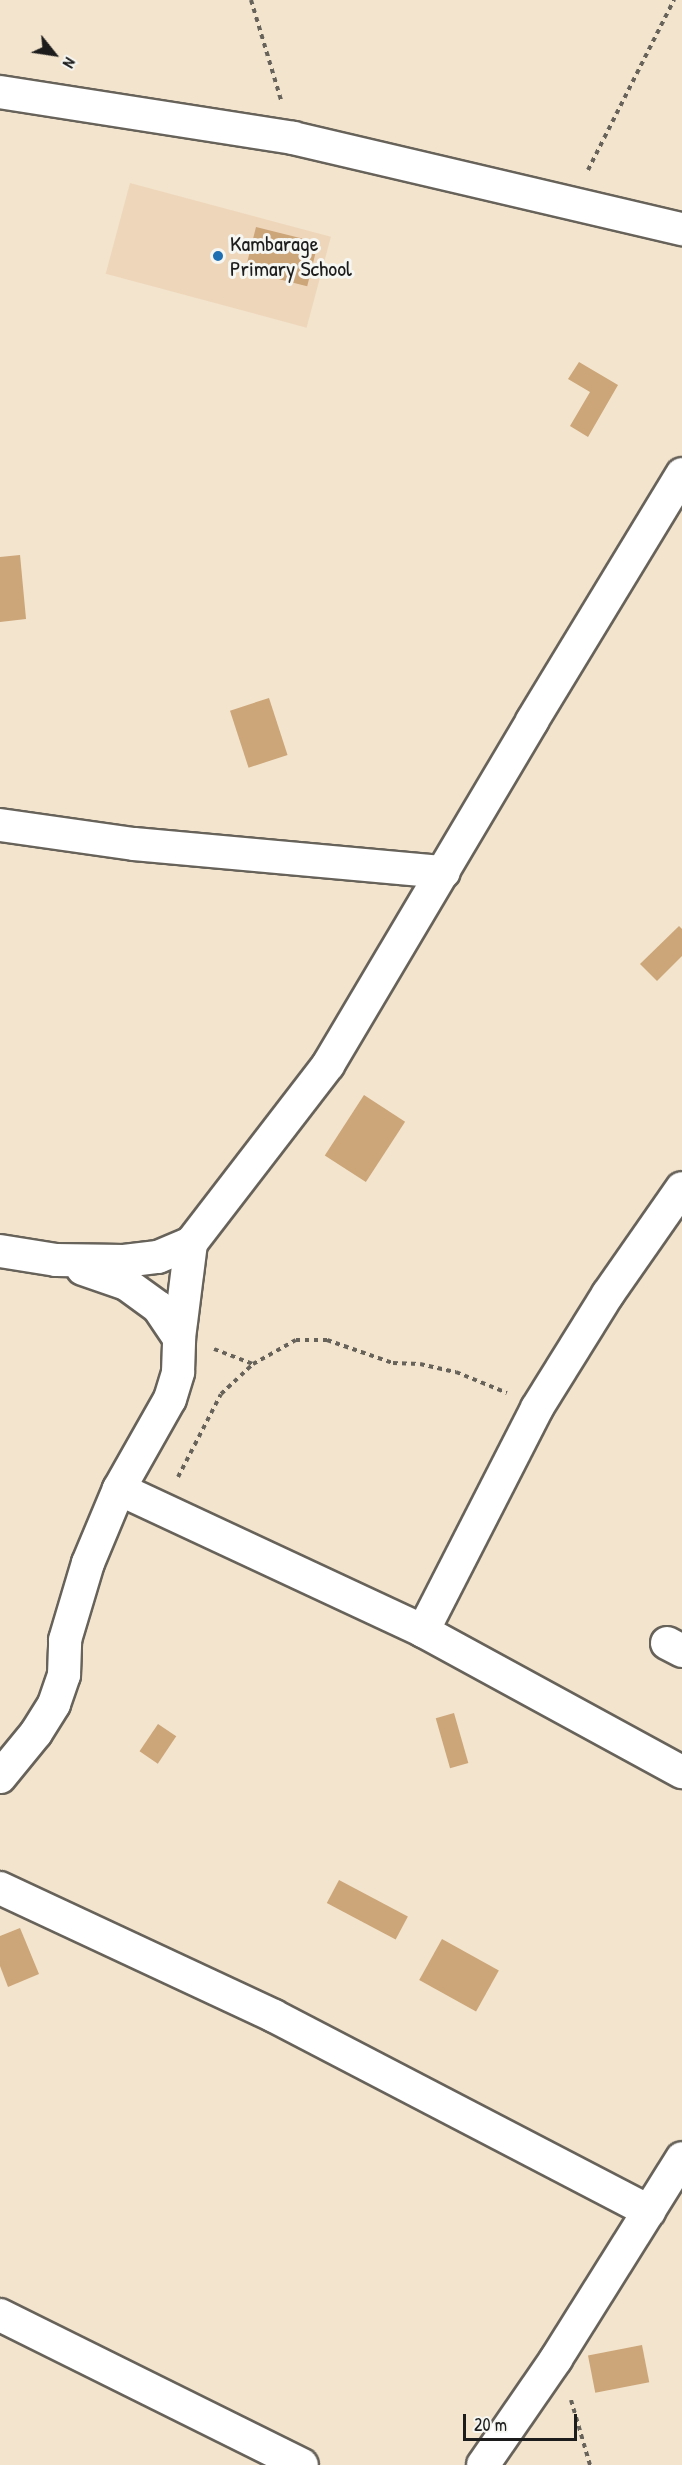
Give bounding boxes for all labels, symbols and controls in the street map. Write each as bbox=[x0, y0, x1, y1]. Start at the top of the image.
north arrow bbox=[24, 24, 84, 84]
text: N bbox=[58, 54, 81, 72]
place label: Kambarage Primary School bbox=[230, 230, 352, 282]
marker: Kambarage Primary School bbox=[211, 249, 225, 263]
scale bar bbox=[466, 2402, 580, 2440]
text: 20 m bbox=[474, 2412, 507, 2437]

